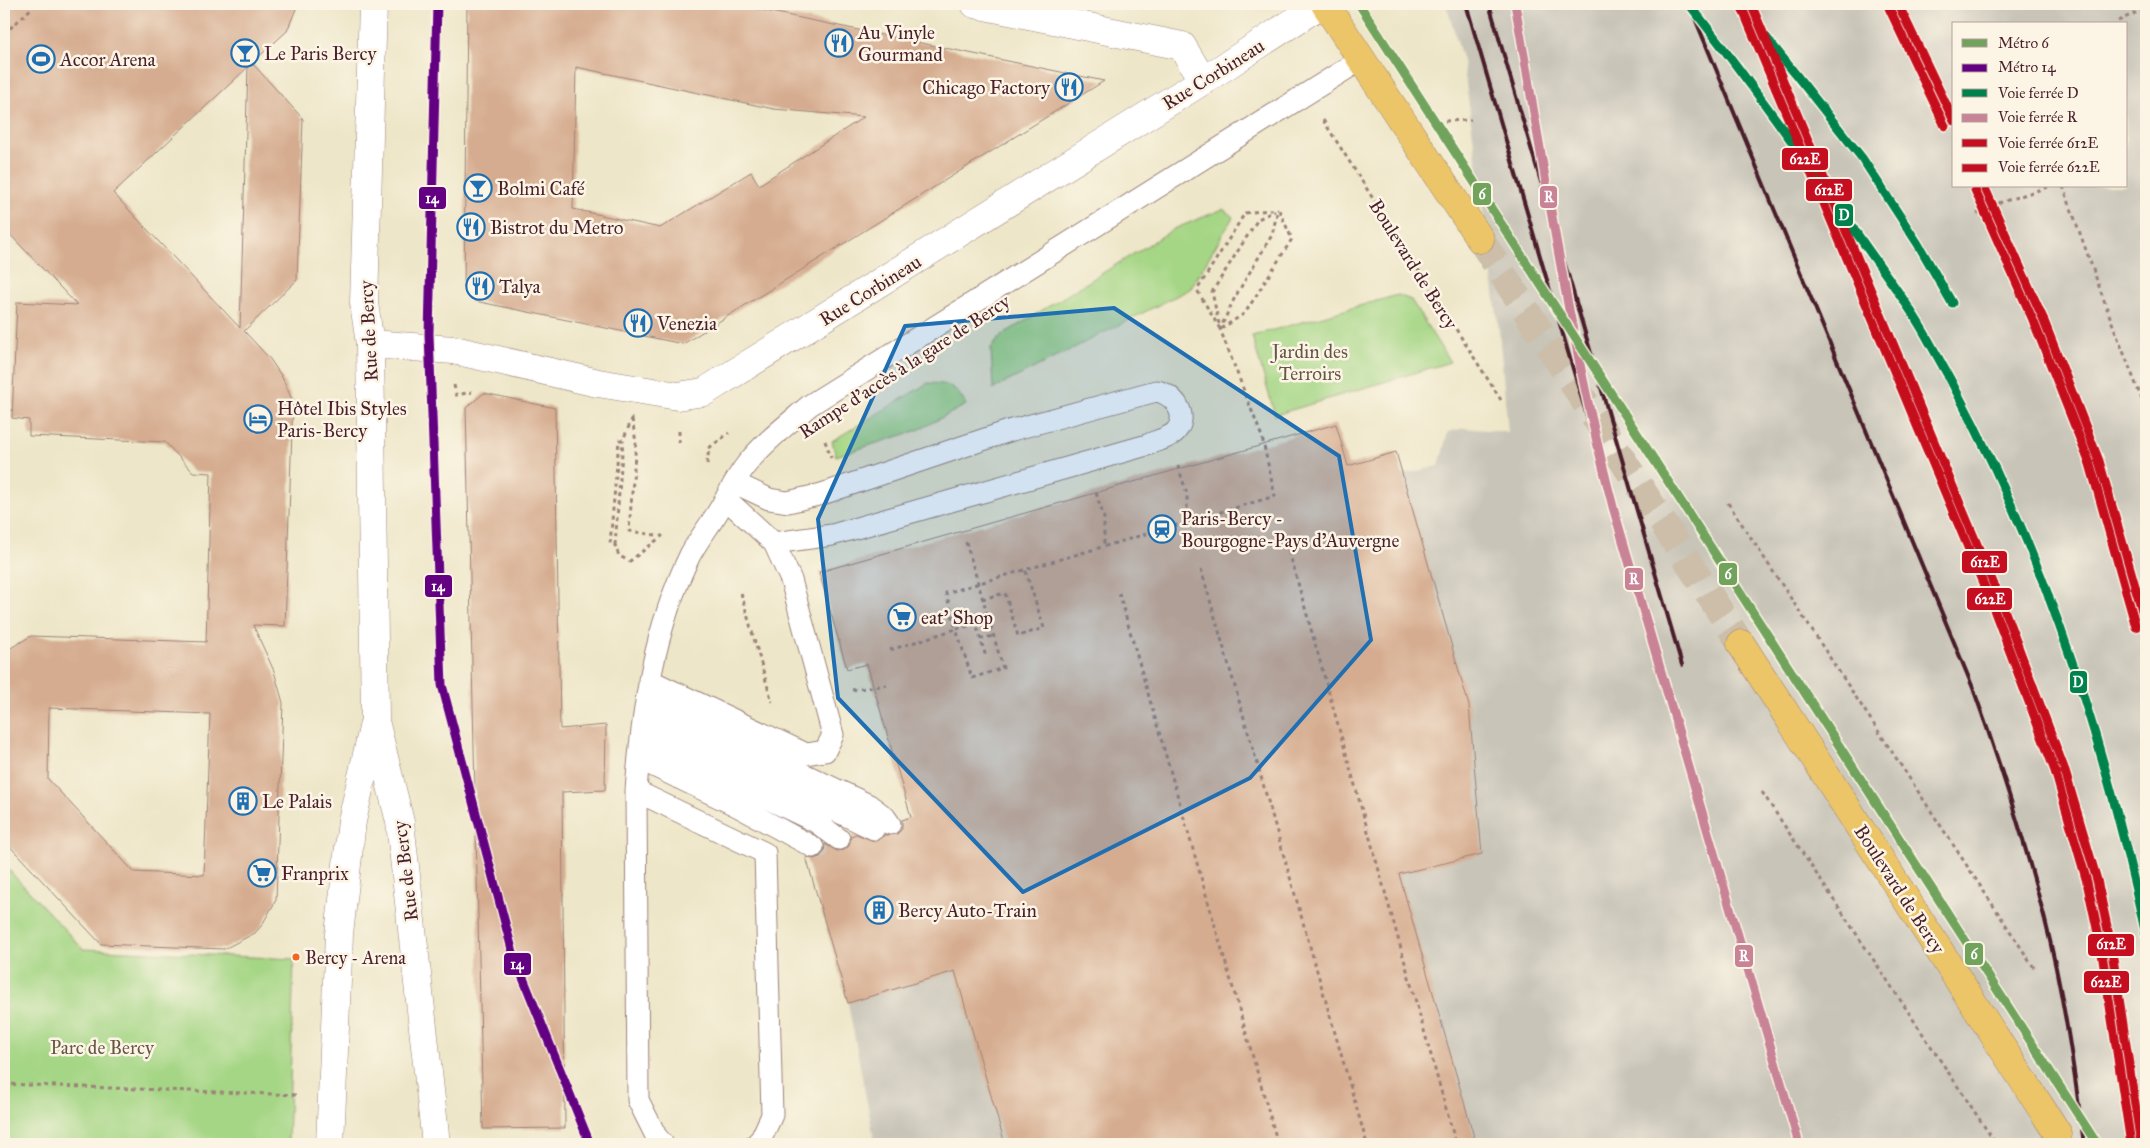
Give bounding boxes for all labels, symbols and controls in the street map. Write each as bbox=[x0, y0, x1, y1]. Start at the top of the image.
place label: Au Vinyle Gourmand bbox=[857, 21, 943, 66]
legend bbox=[1952, 22, 2128, 188]
restaurant icon: Au Vinyle Gourmand bbox=[824, 28, 854, 58]
street label: Rue Corbineau bbox=[1158, 34, 1268, 115]
text: Métro 6 bbox=[1998, 34, 2050, 52]
bar icon: Le Paris Bercy bbox=[230, 38, 260, 68]
place label: Le Paris Bercy bbox=[264, 42, 377, 65]
sports icon: Accor Arena bbox=[26, 44, 56, 74]
place label: Accor Arena bbox=[59, 48, 157, 71]
text: Métro 14 bbox=[1998, 58, 2056, 76]
restaurant icon: Chicago Factory bbox=[1054, 72, 1084, 102]
place label: Chicago Factory bbox=[922, 76, 1051, 100]
text: Voie ferrée D bbox=[1997, 84, 2079, 102]
text: Voie ferrée R bbox=[1997, 108, 2078, 126]
text: Voie ferrée 612E bbox=[1997, 134, 2099, 152]
line badge: 622E bbox=[1781, 147, 1829, 171]
text: 622E bbox=[1790, 151, 1820, 168]
text: Voie ferrée 622E bbox=[1997, 158, 2100, 176]
bar icon: Bolmi Café bbox=[463, 173, 493, 203]
place label: Bolmi Café bbox=[497, 177, 585, 200]
line badge: 612E bbox=[1805, 178, 1853, 202]
line badge: 6 bbox=[1472, 182, 1492, 206]
text: 612E bbox=[1814, 182, 1844, 199]
line badge: R bbox=[1539, 185, 1558, 209]
line badge: 14 bbox=[418, 186, 447, 210]
text: 6 bbox=[1478, 186, 1486, 203]
text: R bbox=[1544, 189, 1555, 206]
text: 14 bbox=[425, 190, 440, 208]
street label: Boulevard de Bercy bbox=[1364, 195, 1463, 334]
line badge: D bbox=[1834, 203, 1854, 227]
text: D bbox=[1838, 207, 1850, 224]
restaurant icon: Bistrot du Metro bbox=[456, 212, 486, 242]
place label: Bistrot du Metro bbox=[490, 216, 624, 239]
street label: Rue Corbineau bbox=[815, 250, 925, 331]
restaurant icon: Talya bbox=[465, 271, 495, 301]
place label: Talya bbox=[499, 275, 542, 298]
street label: Rue de Bercy bbox=[354, 279, 383, 382]
street label: Rampe d'accès à la gare de Bercy bbox=[794, 289, 1016, 444]
restaurant icon: Venezia bbox=[623, 308, 653, 338]
place label: Venezia bbox=[656, 312, 718, 335]
park label: Jardin des Terroirs bbox=[1270, 340, 1348, 385]
place label: Hôtel Ibis Styles Paris-Bercy bbox=[277, 397, 407, 442]
hotel icon: Hôtel Ibis Styles Paris-Bercy bbox=[243, 404, 273, 434]
place label: Paris-Bercy - Bourgogne-Pays d'Auvergne bbox=[1181, 507, 1399, 553]
station icon: Paris-Bercy - Bourgogne-Pays d'Auvergne bbox=[1147, 514, 1177, 544]
line badge: 612E bbox=[1961, 550, 2008, 574]
text: 612E bbox=[1970, 554, 2000, 571]
line badge: 6 bbox=[1718, 562, 1738, 586]
text: 6 bbox=[1724, 566, 1732, 583]
line badge: R bbox=[1624, 567, 1644, 591]
text: R bbox=[1629, 571, 1640, 588]
line badge: 14 bbox=[424, 574, 453, 598]
text: 14 bbox=[431, 578, 446, 596]
line badge: 622E bbox=[1966, 587, 2013, 611]
text: 622E bbox=[1975, 591, 2005, 608]
supermarket icon: eat' Shop bbox=[887, 602, 917, 632]
place label: eat' Shop bbox=[921, 606, 993, 629]
line badge: D bbox=[2069, 670, 2088, 694]
text: D bbox=[2072, 674, 2084, 691]
building icon: Le Palais bbox=[228, 786, 258, 816]
place label: Le Palais bbox=[262, 790, 332, 813]
street label: Rue de Bercy bbox=[388, 818, 423, 923]
street label: Boulevard de Bercy bbox=[1849, 821, 1950, 959]
supermarket icon: Franprix bbox=[247, 858, 277, 888]
place label: Franprix bbox=[281, 862, 349, 885]
building icon: Bercy Auto-Train bbox=[864, 895, 894, 925]
place label: Bercy Auto-Train bbox=[898, 899, 1037, 922]
line badge: 612E bbox=[2087, 933, 2135, 957]
text: 612E bbox=[2096, 936, 2126, 953]
line badge: 6 bbox=[1964, 942, 1984, 966]
line badge: R bbox=[1734, 944, 1754, 968]
text: 6 bbox=[1970, 946, 1978, 963]
place label: Bercy - Arena bbox=[305, 947, 406, 969]
text: R bbox=[1739, 948, 1750, 965]
marker: Bercy - Arena bbox=[291, 952, 301, 962]
line badge: 14 bbox=[503, 952, 532, 976]
text: 14 bbox=[510, 956, 525, 974]
line badge: 622E bbox=[2083, 970, 2130, 994]
text: 622E bbox=[2091, 974, 2121, 991]
park label: Parc de Bercy bbox=[50, 1036, 155, 1059]

